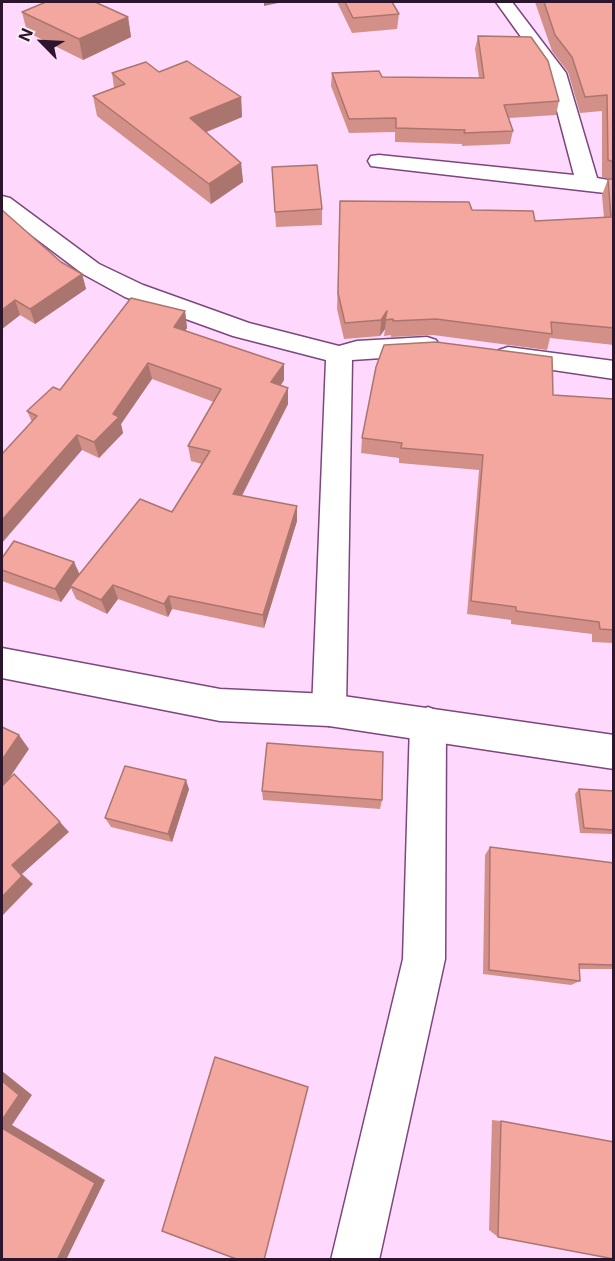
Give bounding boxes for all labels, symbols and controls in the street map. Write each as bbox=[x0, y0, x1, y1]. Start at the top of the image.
north arrow bbox=[12, 12, 72, 72]
text: N bbox=[14, 25, 37, 44]

